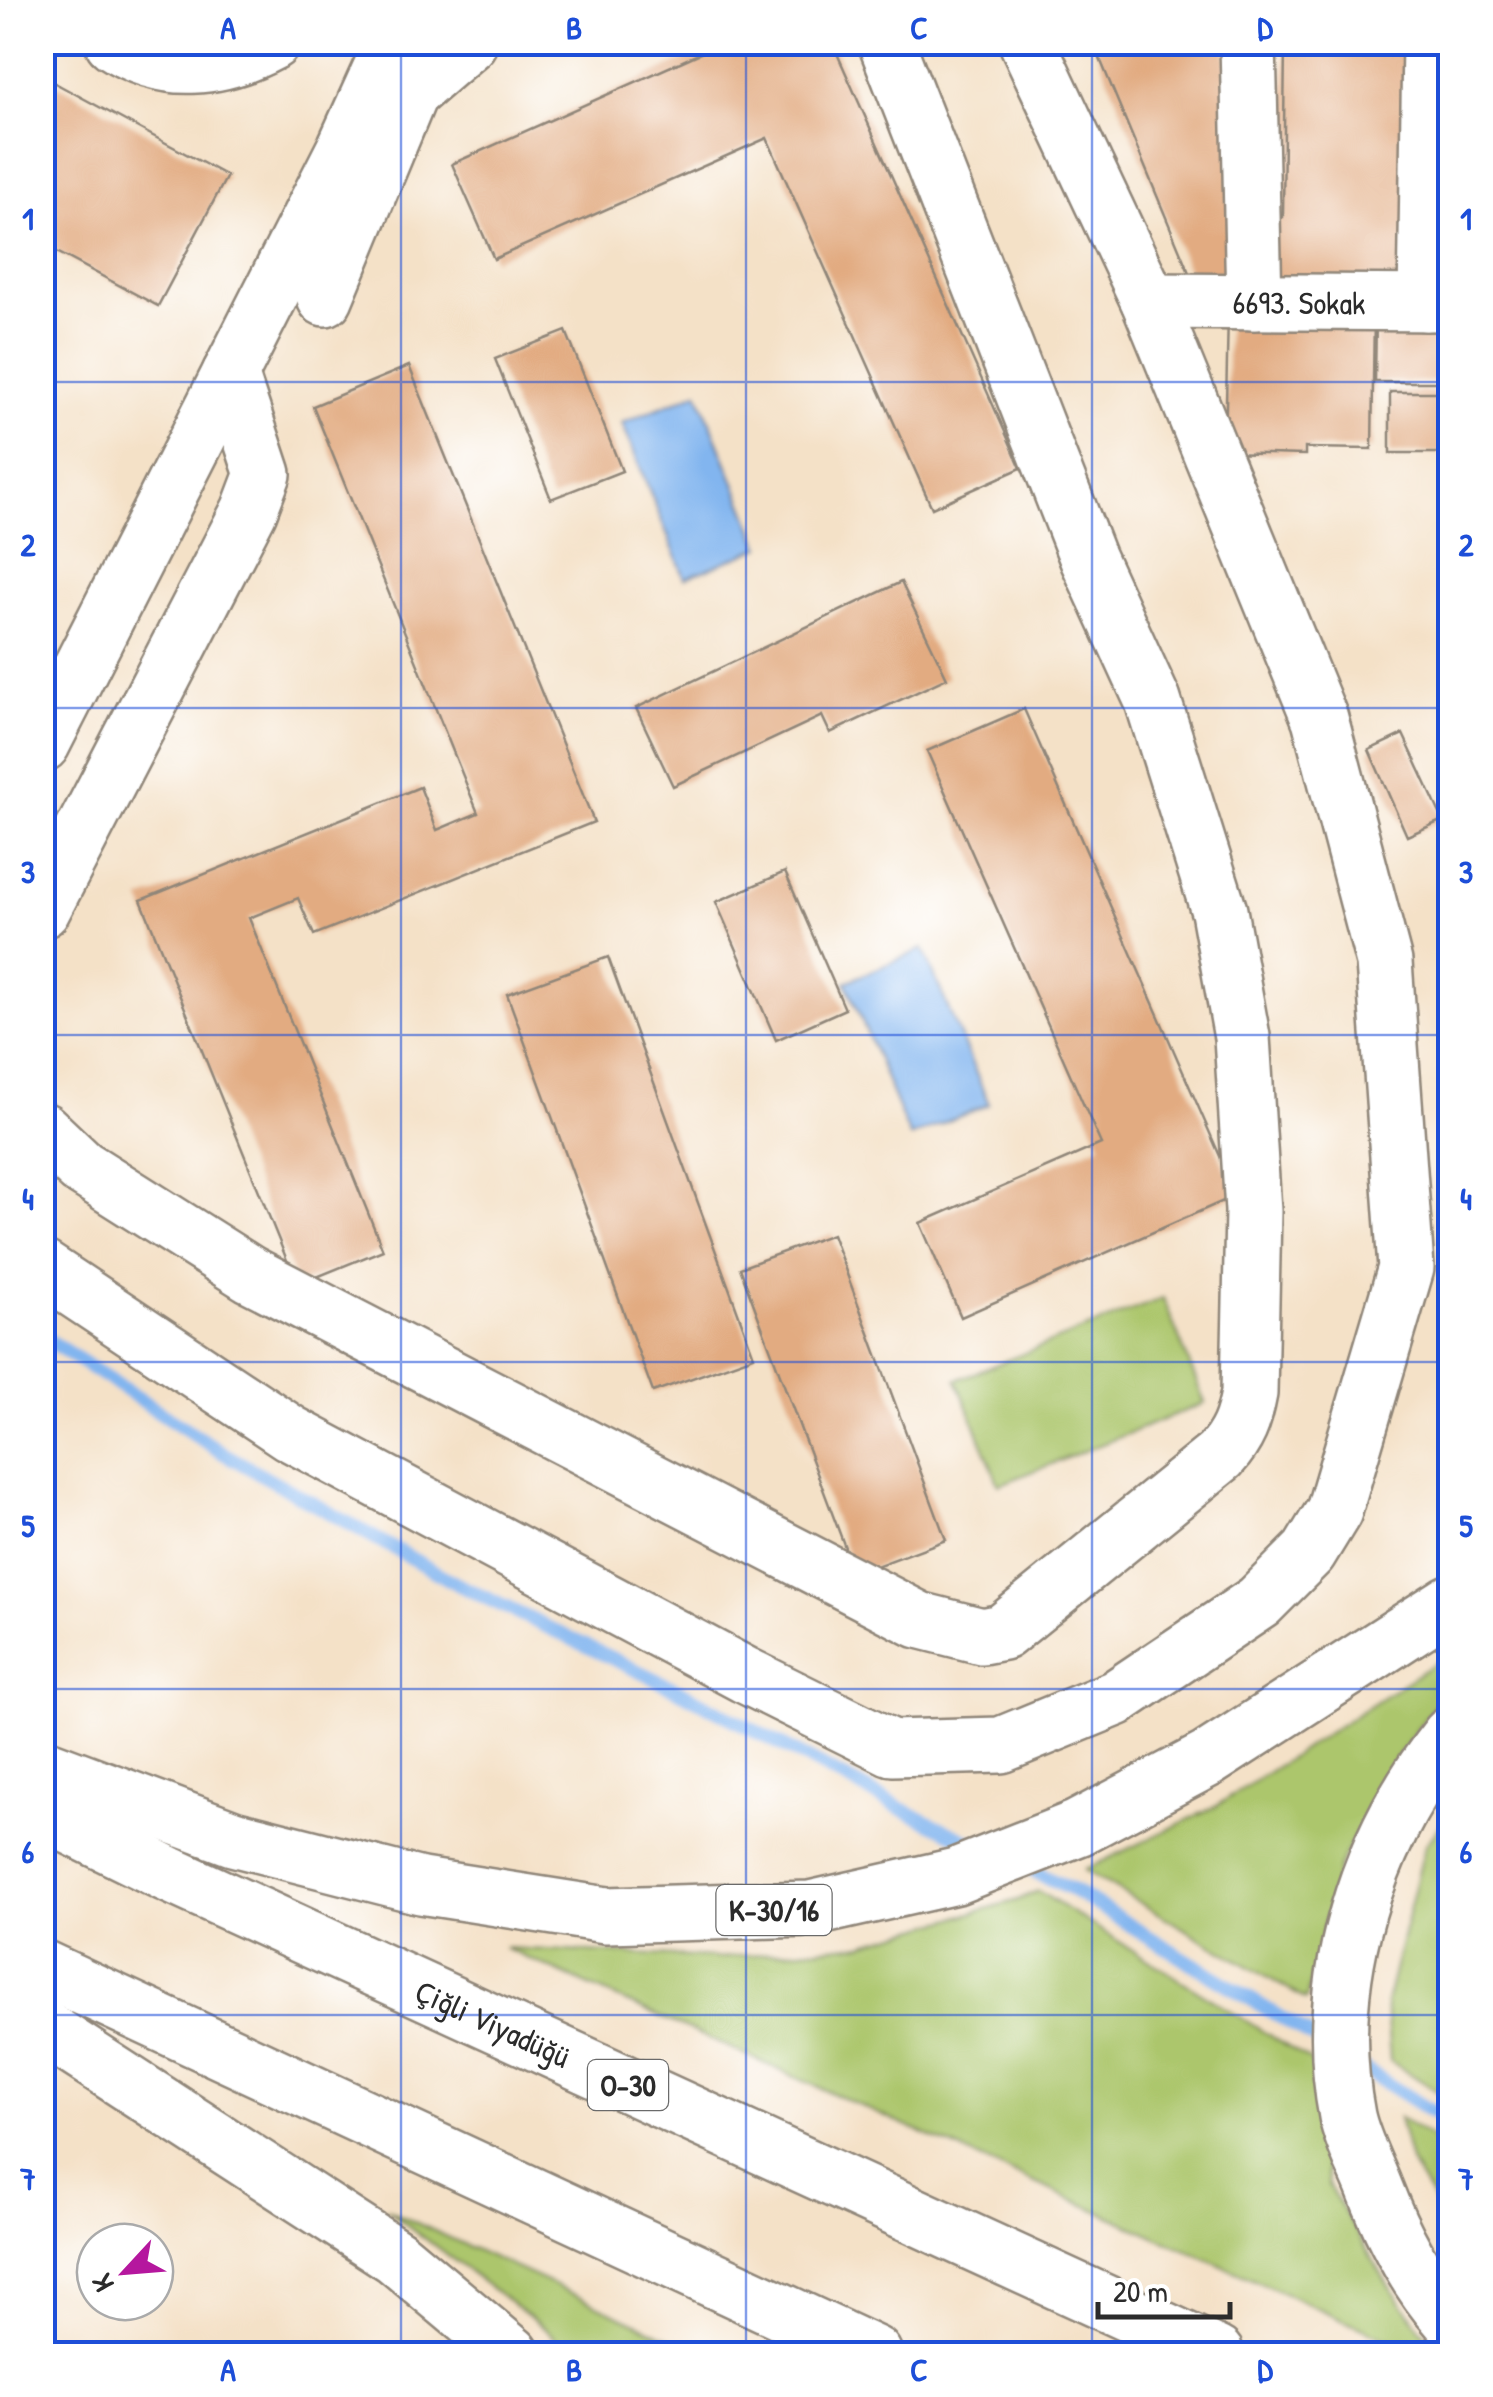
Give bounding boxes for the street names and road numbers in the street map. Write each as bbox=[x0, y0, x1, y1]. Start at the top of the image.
street label: 6693. Sokak bbox=[1233, 280, 1365, 324]
road number: K-30/16 bbox=[716, 1885, 832, 1935]
street label: Çiğli Viyadüğü bbox=[409, 1969, 578, 2077]
road number: O-30 bbox=[588, 2060, 668, 2110]

